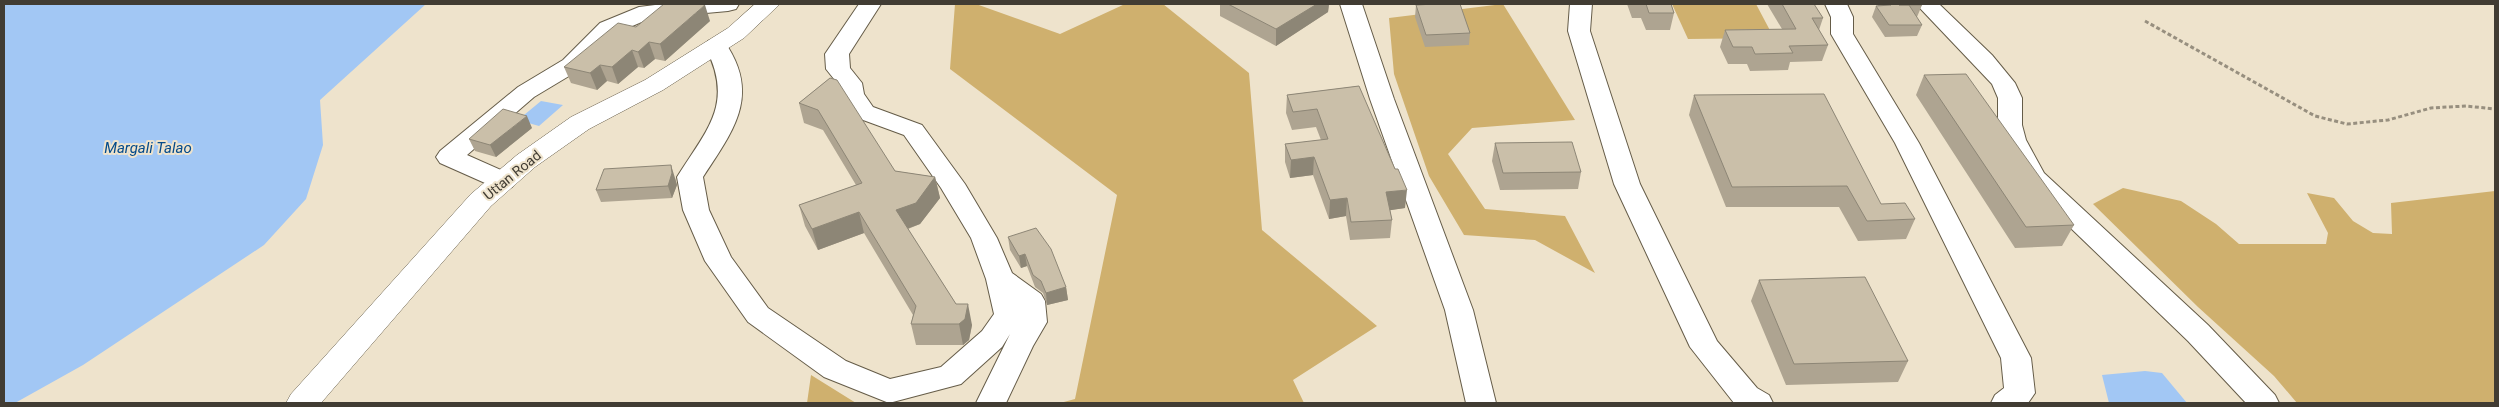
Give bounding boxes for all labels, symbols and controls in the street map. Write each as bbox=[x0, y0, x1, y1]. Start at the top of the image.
water label: Margali Talao bbox=[104, 139, 192, 157]
street label: Uttan Road bbox=[480, 147, 544, 203]

